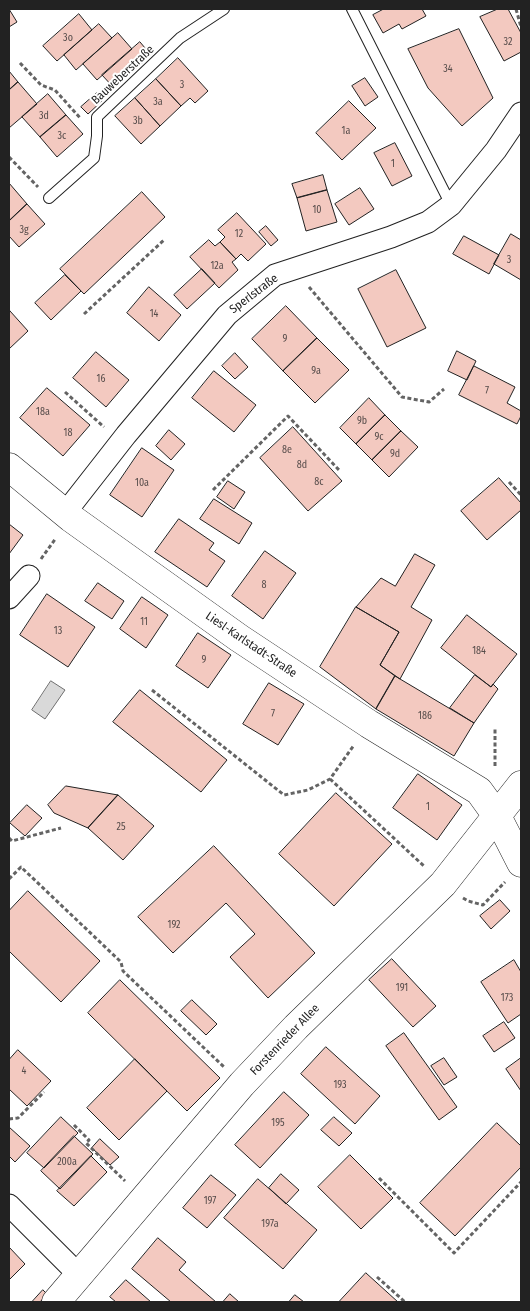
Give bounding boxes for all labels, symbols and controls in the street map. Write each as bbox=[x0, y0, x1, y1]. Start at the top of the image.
house number: 3o bbox=[63, 32, 73, 44]
house number: 32 bbox=[504, 36, 512, 48]
street label: Bauweberstraße bbox=[89, 42, 157, 108]
house number: 34 bbox=[443, 63, 453, 75]
house number: 3 bbox=[180, 79, 184, 91]
house number: 3a bbox=[153, 96, 163, 108]
house number: 3d bbox=[39, 110, 49, 122]
house number: 3b bbox=[133, 115, 143, 127]
house number: 1a bbox=[342, 125, 350, 137]
house number: 3c bbox=[58, 130, 66, 142]
house number: 1 bbox=[391, 158, 395, 170]
house number: 10 bbox=[312, 204, 322, 216]
house number: 3g bbox=[19, 224, 29, 236]
house number: 12 bbox=[235, 228, 243, 240]
house number: 3 bbox=[507, 254, 511, 266]
house number: 12a bbox=[210, 260, 224, 272]
street label: Sperlstraße bbox=[227, 271, 281, 317]
house number: 14 bbox=[150, 308, 158, 320]
house number: 9 bbox=[283, 333, 287, 345]
house number: 9a bbox=[311, 365, 321, 377]
house number: 16 bbox=[97, 373, 105, 385]
house number: 7 bbox=[485, 385, 489, 397]
house number: 18a bbox=[36, 406, 50, 418]
house number: 9b bbox=[357, 415, 367, 427]
house number: 18 bbox=[64, 427, 72, 439]
house number: 9c bbox=[374, 431, 384, 443]
house number: 8e bbox=[282, 444, 292, 456]
house number: 9d bbox=[390, 448, 400, 460]
house number: 8d bbox=[297, 459, 307, 471]
house number: 8c bbox=[314, 476, 324, 488]
house number: 10a bbox=[135, 477, 149, 489]
house number: 8 bbox=[262, 579, 266, 591]
street label: Liesl-Karlstadt-Straße bbox=[203, 609, 299, 681]
house number: 11 bbox=[140, 616, 148, 628]
house number: 13 bbox=[54, 625, 62, 637]
house number: 184 bbox=[472, 645, 486, 657]
house number: 9 bbox=[202, 654, 206, 666]
house number: 7 bbox=[271, 708, 275, 720]
house number: 186 bbox=[418, 710, 432, 722]
house number: 1 bbox=[426, 801, 430, 813]
house number: 25 bbox=[117, 821, 125, 833]
house number: 192 bbox=[168, 919, 180, 931]
house number: 191 bbox=[396, 982, 408, 994]
house number: 173 bbox=[501, 992, 513, 1004]
street label: Forstenrieder Allee bbox=[247, 1001, 323, 1079]
house number: 4 bbox=[22, 1065, 26, 1077]
house number: 193 bbox=[333, 1079, 347, 1091]
house number: 195 bbox=[271, 1117, 285, 1129]
house number: 200a bbox=[57, 1156, 77, 1168]
house number: 197 bbox=[204, 1195, 216, 1207]
house number: 197a bbox=[261, 1218, 279, 1230]

